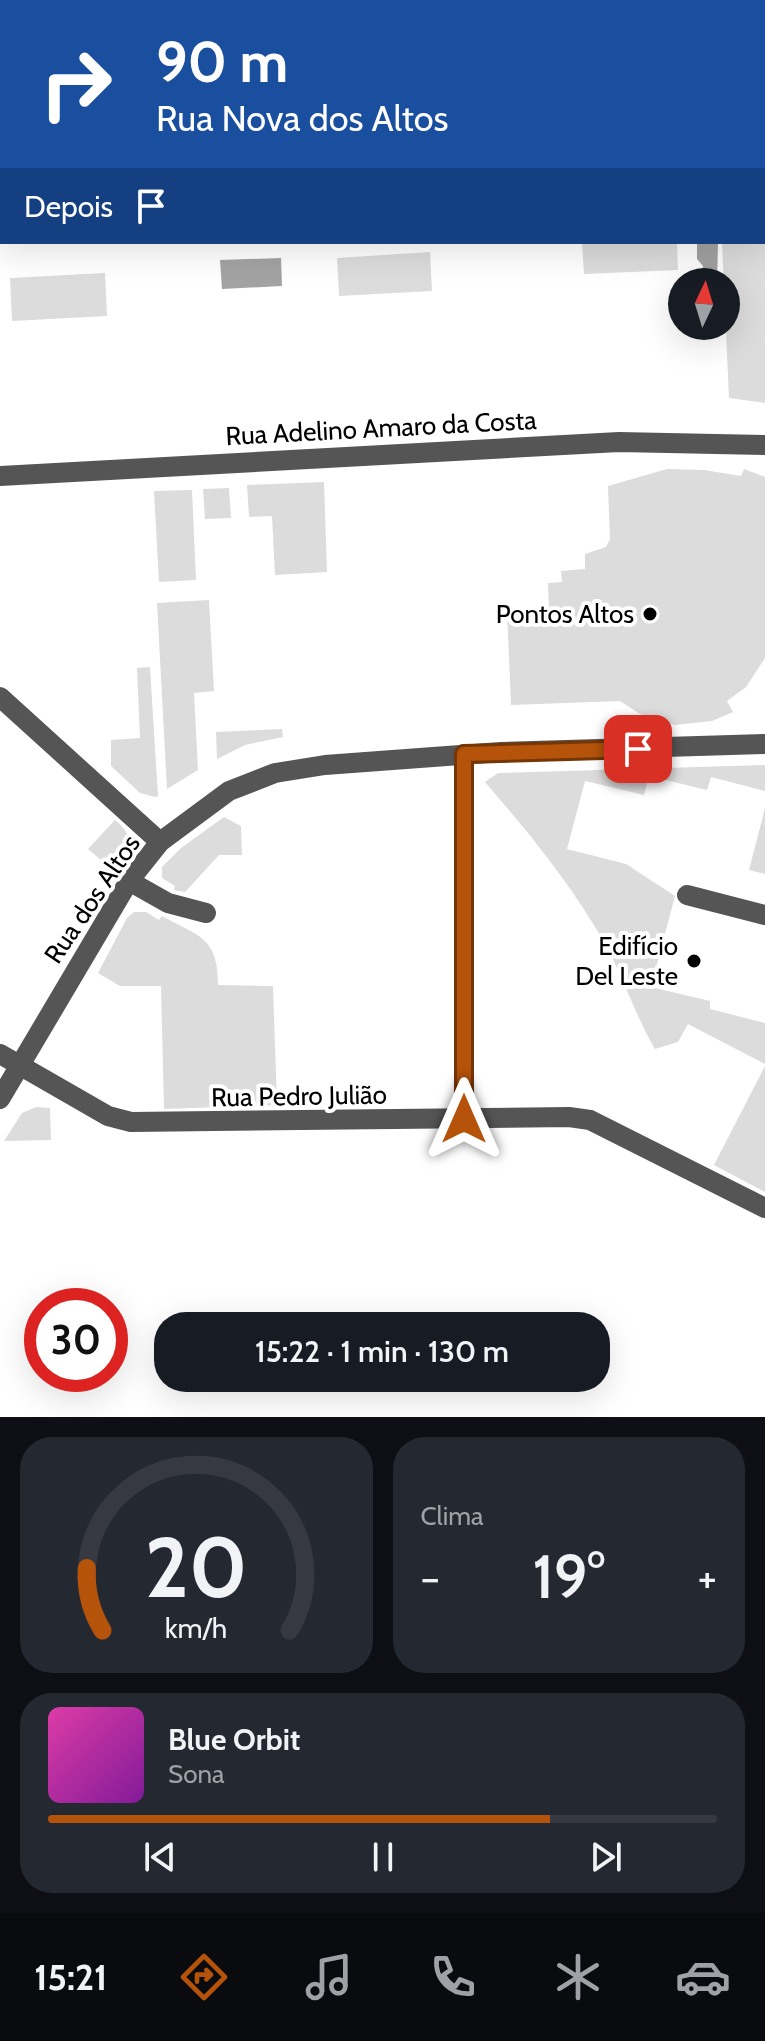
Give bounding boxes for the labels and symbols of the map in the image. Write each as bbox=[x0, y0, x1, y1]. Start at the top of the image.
north arrow bbox=[668, 268, 740, 340]
street label: Rua Adelino Amaro da Costa bbox=[225, 404, 538, 452]
place label: Pontos Altos bbox=[496, 598, 634, 630]
marker: Pontos Altos bbox=[641, 605, 659, 623]
pin bbox=[604, 715, 672, 783]
street label: Rua dos Altos bbox=[37, 828, 147, 969]
place label: Edifício Del Leste bbox=[575, 930, 678, 992]
marker: Edifício Del Leste bbox=[685, 952, 703, 970]
position arrow bbox=[422, 1077, 506, 1161]
street label: Rua Pedro Julião bbox=[211, 1078, 387, 1114]
speed limit sign: 30 bbox=[24, 1288, 128, 1392]

